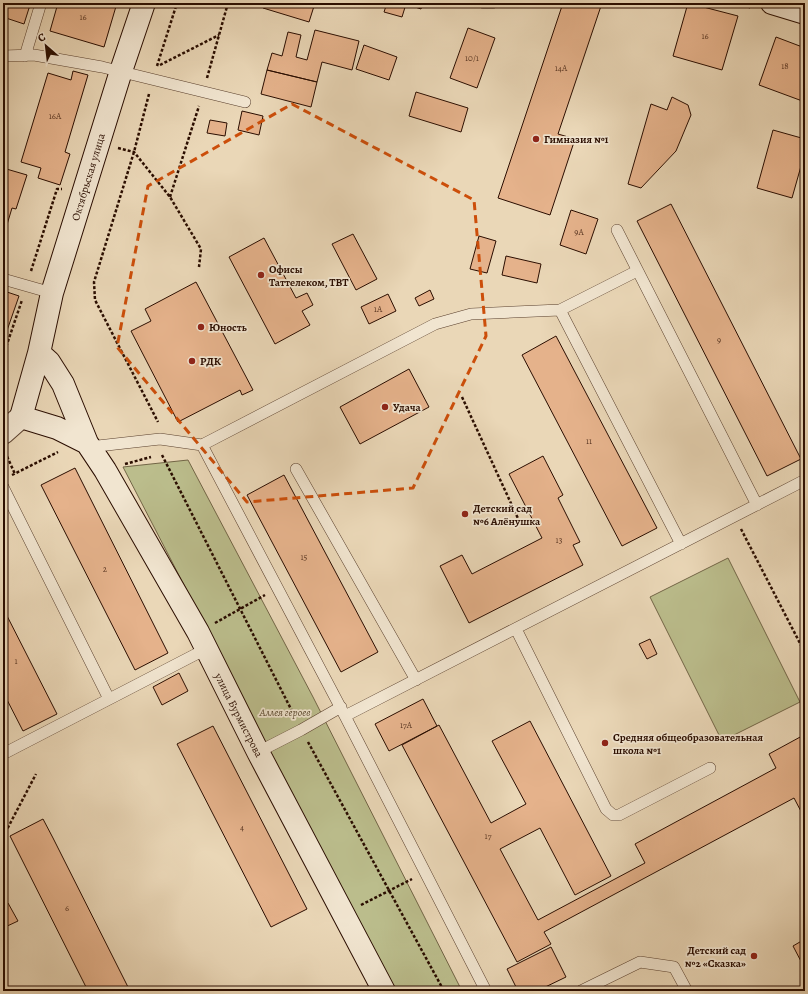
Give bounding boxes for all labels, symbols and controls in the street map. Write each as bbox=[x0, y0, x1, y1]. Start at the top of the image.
house number: 16 bbox=[79, 11, 87, 23]
north arrow bbox=[26, 26, 66, 66]
text: С bbox=[35, 29, 48, 46]
house number: 16 bbox=[701, 30, 709, 42]
house number: 10/1 bbox=[465, 52, 479, 64]
house number: 18 bbox=[781, 60, 789, 72]
house number: 14А bbox=[555, 62, 568, 74]
house number: 16А bbox=[49, 110, 62, 122]
street label: Октябрьская улица bbox=[68, 131, 109, 223]
place label: Гимназия №1 bbox=[544, 132, 609, 147]
marker: Гимназия №1 bbox=[531, 134, 541, 144]
house number: 9А bbox=[574, 226, 584, 238]
place label: Офисы Таттелеком, ТВТ bbox=[269, 262, 349, 290]
marker: Офисы Таттелеком, ТВТ bbox=[256, 270, 266, 280]
house number: 1А bbox=[374, 303, 383, 315]
place label: Юность bbox=[209, 320, 247, 335]
marker: Юность bbox=[196, 322, 206, 332]
house number: 9 bbox=[717, 334, 721, 346]
place label: РДК bbox=[200, 354, 222, 369]
marker: РДК bbox=[187, 356, 197, 366]
place label: Удача bbox=[393, 400, 421, 415]
marker: Удача bbox=[380, 402, 390, 412]
house number: 11 bbox=[586, 435, 592, 447]
place label: Детский сад №6 Алёнушка bbox=[473, 501, 541, 529]
marker: Детский сад №6 Алёнушка bbox=[460, 509, 470, 519]
house number: 13 bbox=[556, 534, 563, 546]
house number: 15 bbox=[301, 551, 308, 563]
house number: 2 bbox=[103, 563, 108, 575]
house number: 1 bbox=[14, 655, 18, 667]
street label: улица Бурмистрова bbox=[210, 670, 267, 761]
park label: Аллея героев bbox=[259, 705, 310, 720]
house number: 17А bbox=[400, 719, 413, 731]
place label: Средняя общеобразовательная школа №1 bbox=[613, 730, 763, 758]
marker: Средняя общеобразовательная школа №1 bbox=[600, 738, 610, 748]
house number: 4 bbox=[240, 821, 244, 833]
house number: 17 bbox=[485, 830, 492, 842]
house number: 6 bbox=[65, 902, 69, 914]
place label: Детский сад №2 «Сказка» bbox=[685, 943, 746, 971]
marker: Детский сад №2 «Сказка» bbox=[749, 951, 759, 961]

